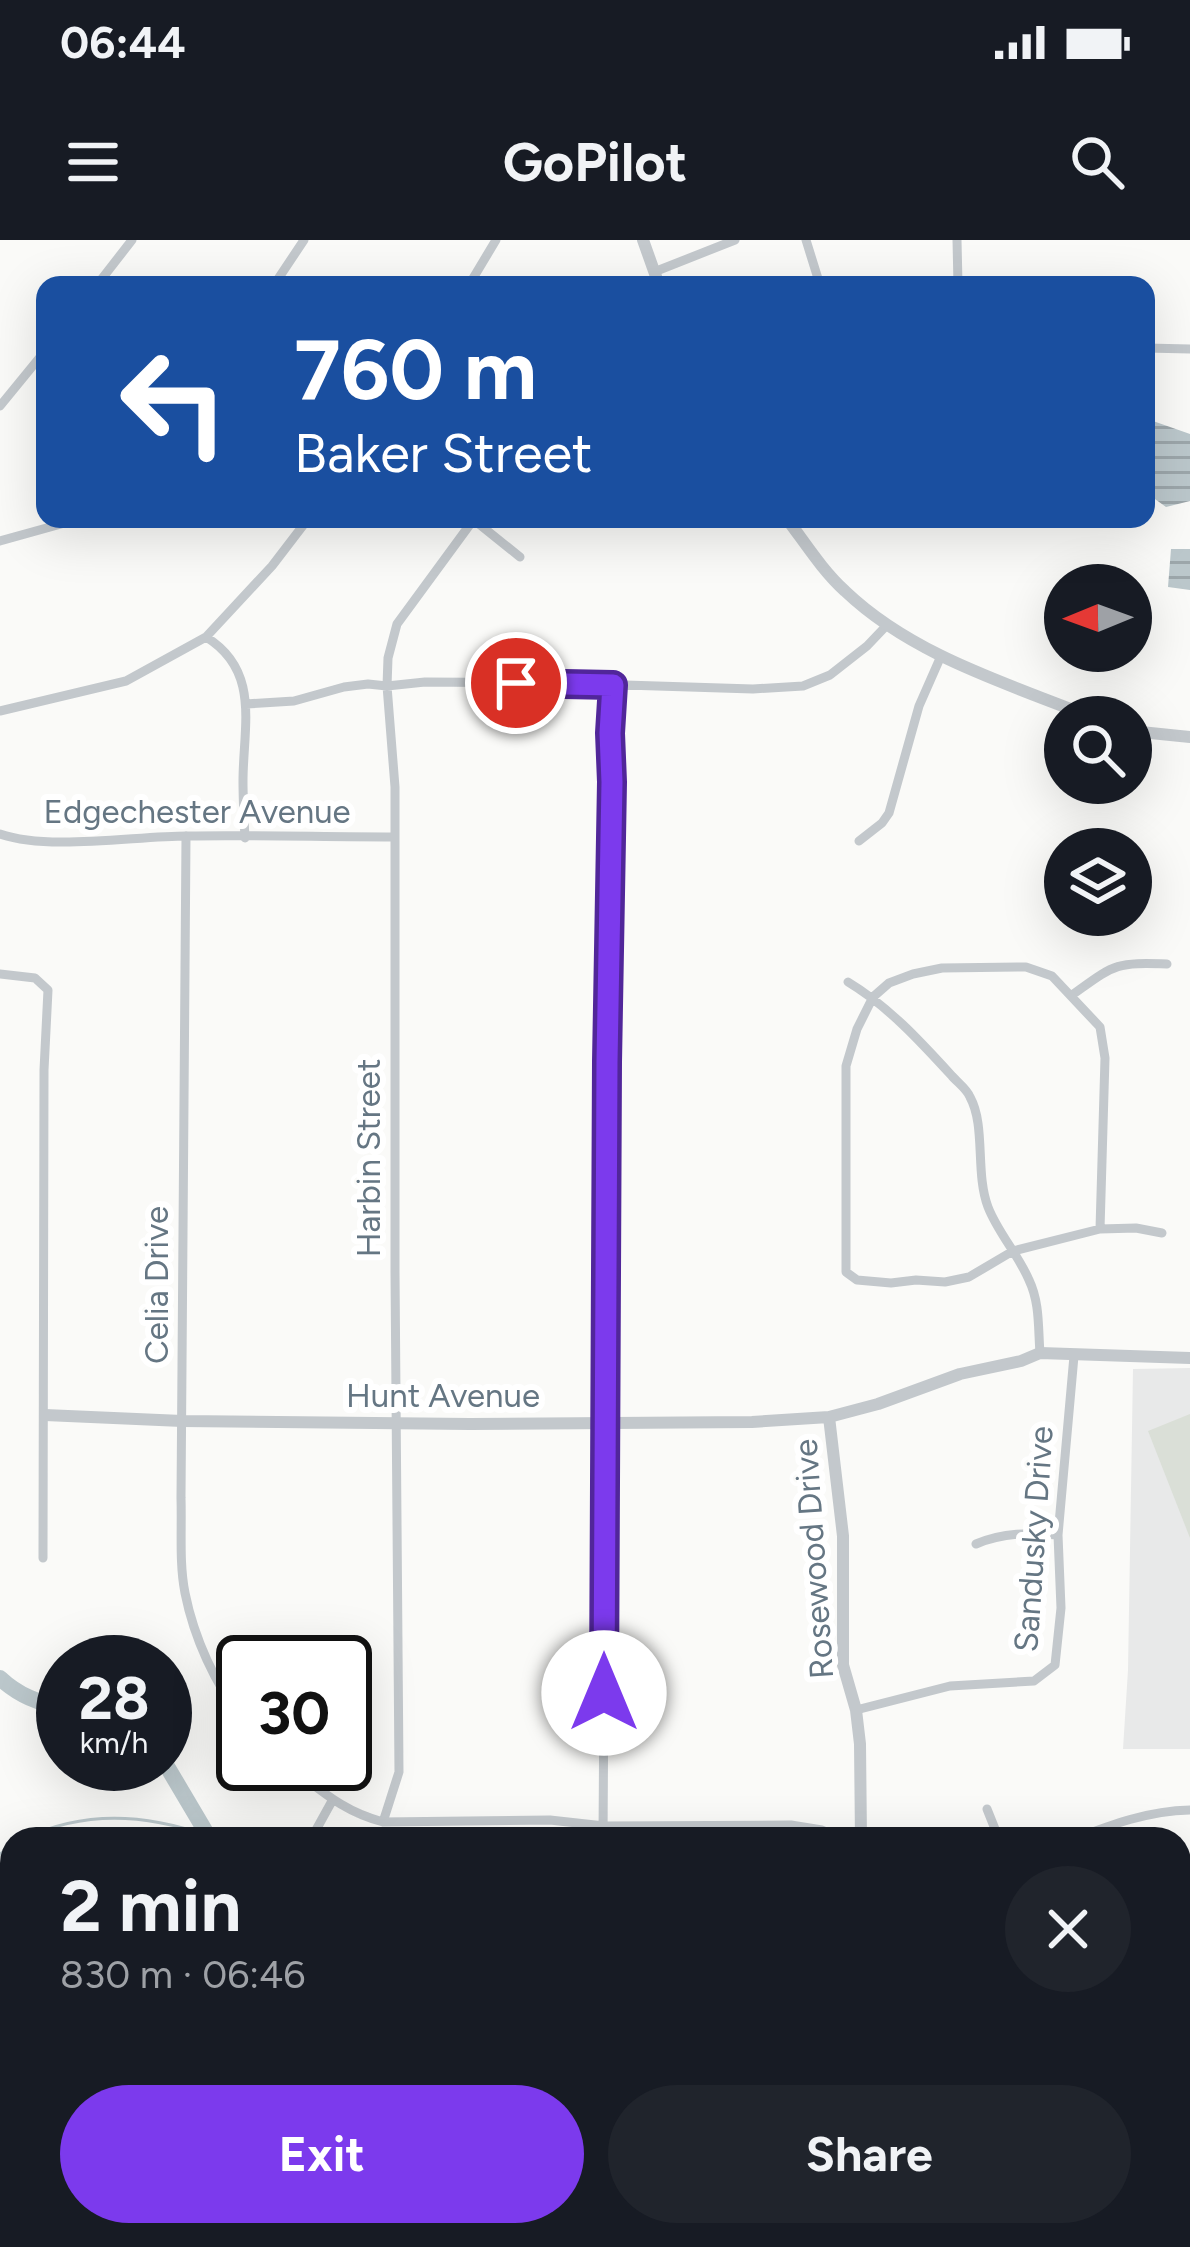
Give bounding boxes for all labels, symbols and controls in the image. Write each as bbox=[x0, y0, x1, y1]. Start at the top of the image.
text: 06:44 bbox=[60, 15, 186, 69]
icon: menu bbox=[60, 129, 126, 195]
icon: search bbox=[1064, 129, 1130, 195]
text: GoPilot bbox=[503, 130, 687, 195]
text: 760 m bbox=[294, 319, 537, 420]
icon: left bbox=[96, 324, 252, 480]
text: Baker Street bbox=[294, 421, 592, 486]
north arrow bbox=[1044, 564, 1152, 672]
map controls bbox=[1044, 564, 1152, 936]
pin bbox=[465, 632, 567, 734]
icon: arrive bbox=[483, 650, 549, 716]
button: search bbox=[1044, 696, 1152, 804]
street label: Edgechester Avenue bbox=[43, 792, 351, 831]
button: layers bbox=[1044, 828, 1152, 936]
street label: Harbin Street bbox=[349, 1059, 388, 1257]
street label: Celia Drive bbox=[137, 1206, 176, 1364]
street label: Hunt Avenue bbox=[346, 1376, 540, 1415]
street label: Sandusky Drive bbox=[1006, 1425, 1061, 1653]
street label: Rosewood Drive bbox=[786, 1438, 841, 1680]
position arrow bbox=[541, 1630, 667, 1756]
speed limit sign: 30 bbox=[216, 1635, 372, 1791]
text: 28 bbox=[78, 1662, 150, 1734]
text: km/h bbox=[80, 1724, 148, 1761]
text: 2 min bbox=[60, 1863, 241, 1949]
button: close bbox=[1005, 1866, 1131, 1992]
text: 830 m · 06:46 bbox=[60, 1951, 305, 1998]
button: Exit bbox=[60, 2085, 584, 2223]
button: Share bbox=[608, 2085, 1131, 2223]

